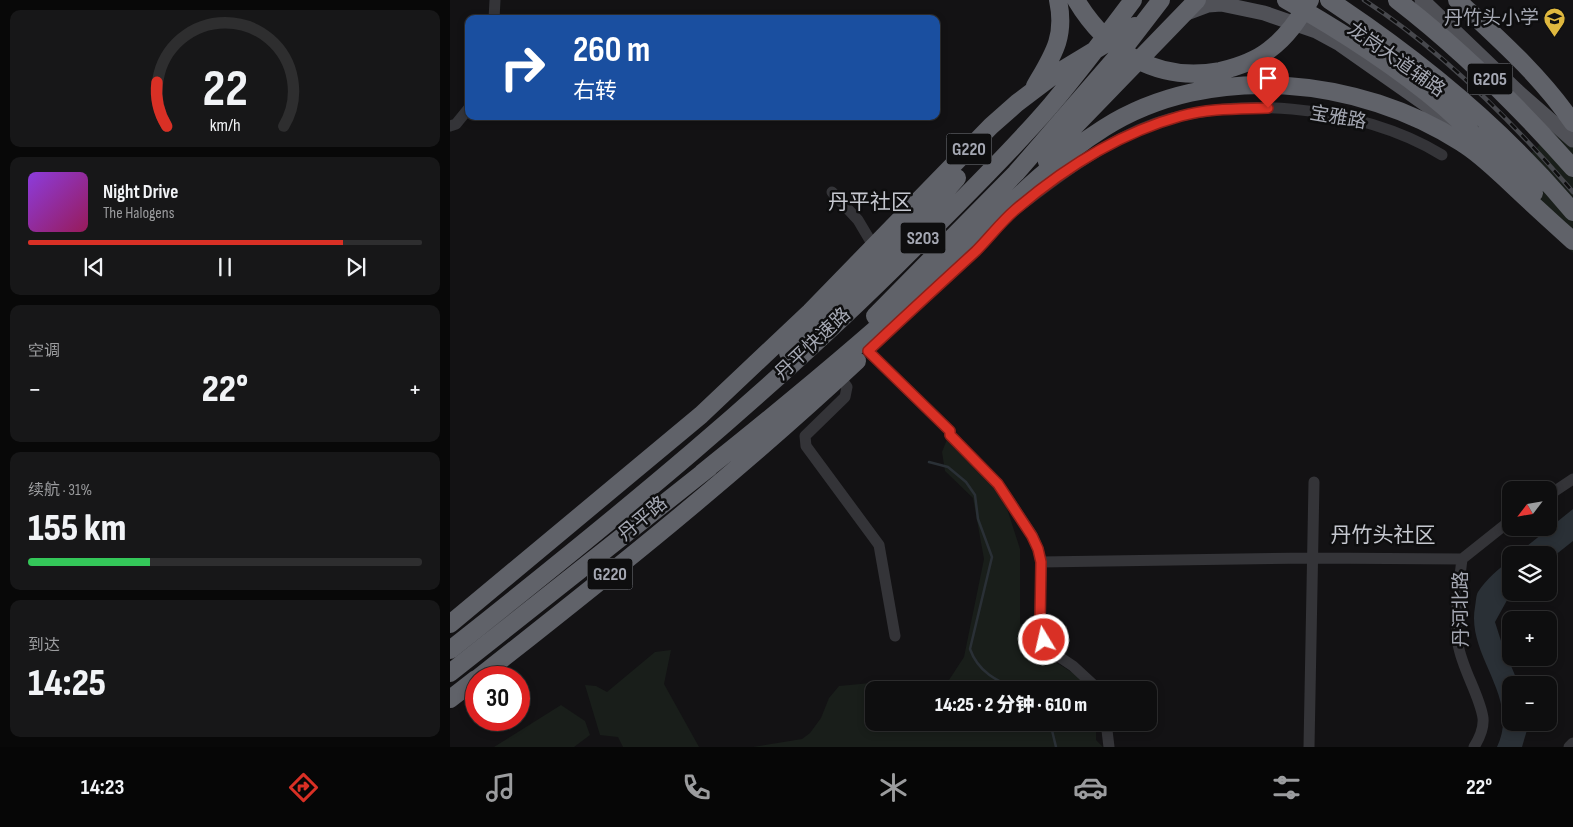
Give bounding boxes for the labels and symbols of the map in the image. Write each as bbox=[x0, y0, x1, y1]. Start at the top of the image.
school or university icon: 丹竹头小学 bbox=[1543, 6, 1567, 37]
place label: 丹竹头小学 bbox=[1444, 7, 1539, 30]
street label: 龙岗大道辅路 bbox=[1343, 18, 1449, 102]
pin bbox=[1247, 57, 1289, 108]
road number: G205 bbox=[1468, 64, 1512, 95]
street label: 宝雅路 bbox=[1308, 102, 1368, 134]
road number: G220 bbox=[946, 134, 992, 164]
district label: 丹平社区 bbox=[828, 190, 912, 215]
road number: S203 bbox=[900, 222, 946, 254]
street label: 丹平快速路 bbox=[770, 303, 856, 385]
north arrow bbox=[1502, 481, 1558, 536]
street label: 丹平路 bbox=[614, 492, 672, 546]
district label: 丹竹头社区 bbox=[1331, 523, 1436, 548]
road number: G220 bbox=[588, 558, 632, 590]
street label: 丹河北路 bbox=[1450, 571, 1473, 647]
position arrow bbox=[1017, 613, 1069, 665]
speed limit sign: 30 bbox=[465, 666, 530, 731]

